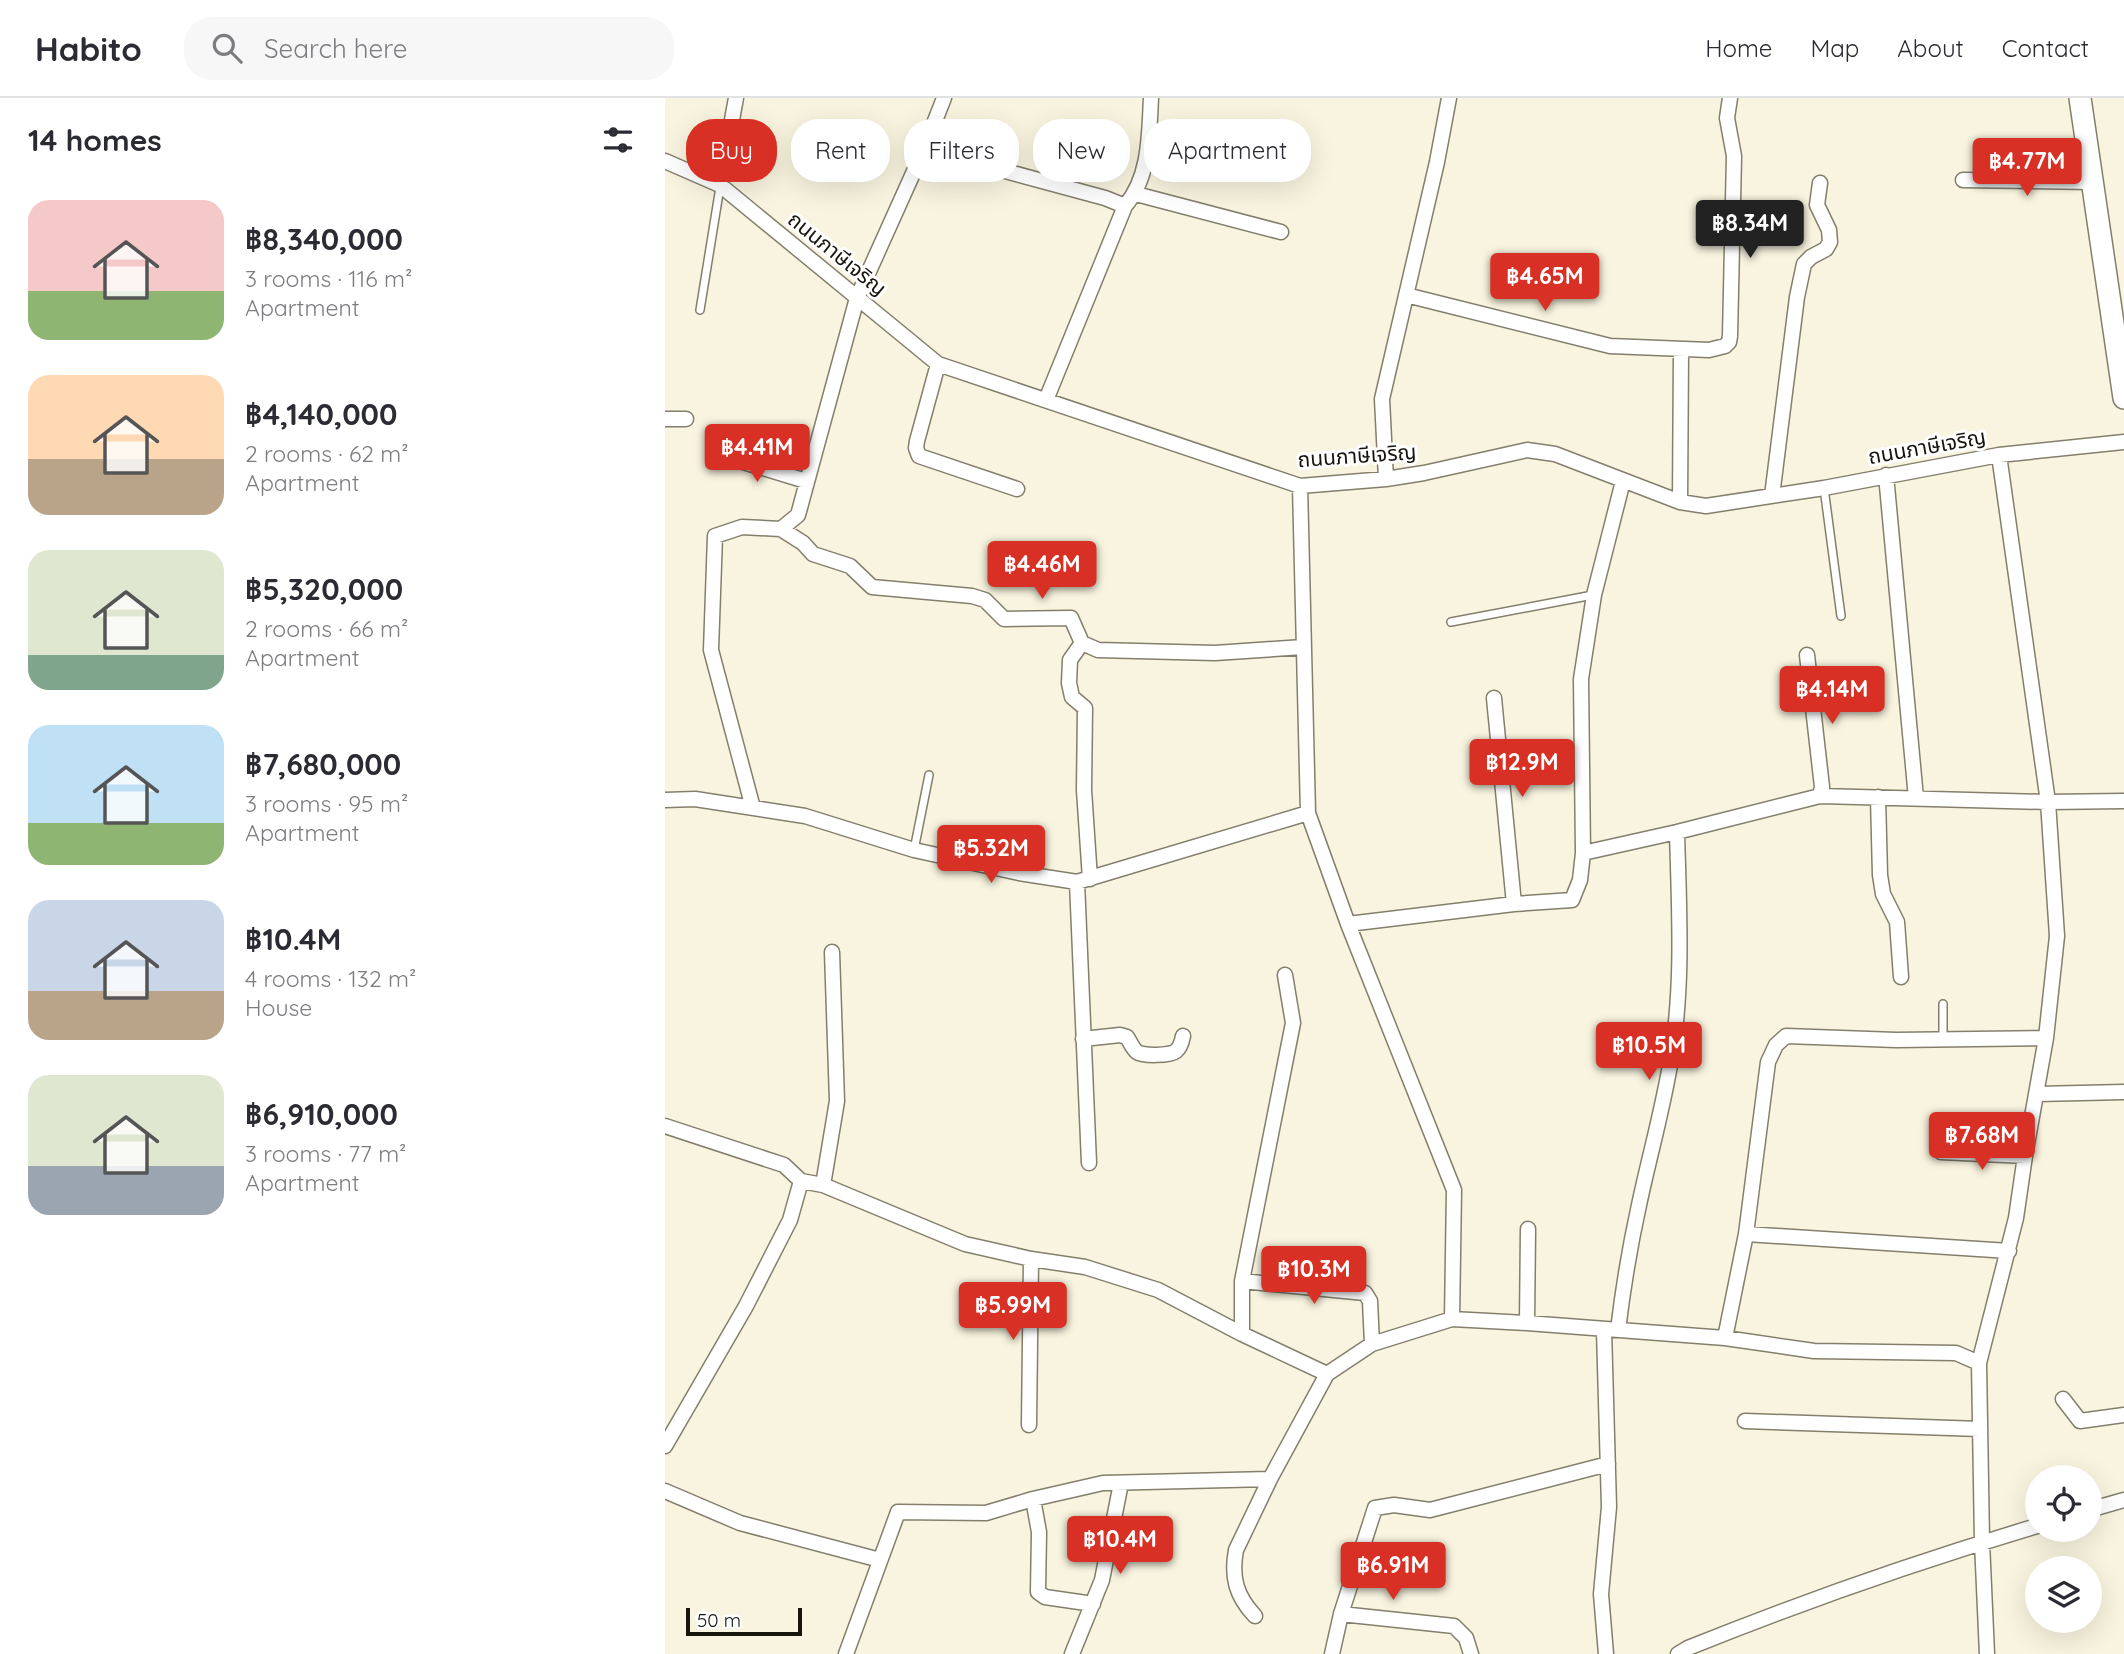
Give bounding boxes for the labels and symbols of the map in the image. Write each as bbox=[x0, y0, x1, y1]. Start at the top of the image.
pin: ฿4.77M bbox=[1970, 139, 2084, 198]
pin: ฿8.34M bbox=[1693, 200, 1807, 260]
street label: ถนนภาษีเจริญ bbox=[783, 206, 892, 301]
pin: ฿4.65M bbox=[1488, 254, 1602, 313]
street label: ถนนภาษีเจริญ bbox=[1866, 423, 1988, 469]
pin: ฿4.41M bbox=[700, 424, 814, 484]
street label: ถนนภาษีเจริญ bbox=[1297, 438, 1417, 472]
pin: ฿4.46M bbox=[985, 542, 1099, 601]
pin: ฿4.14M bbox=[1775, 666, 1889, 726]
pin: ฿12.9M bbox=[1465, 740, 1579, 799]
pin: ฿5.32M bbox=[934, 826, 1048, 885]
pin: ฿10.5M bbox=[1592, 1023, 1706, 1082]
pin: ฿7.68M bbox=[1925, 1112, 2039, 1172]
pin: ฿10.3M bbox=[1257, 1246, 1371, 1306]
pin: ฿5.99M bbox=[956, 1282, 1070, 1342]
pin: ฿10.4M bbox=[1063, 1516, 1177, 1576]
pin: ฿6.91M bbox=[1336, 1542, 1450, 1602]
scale bar bbox=[686, 1605, 801, 1637]

